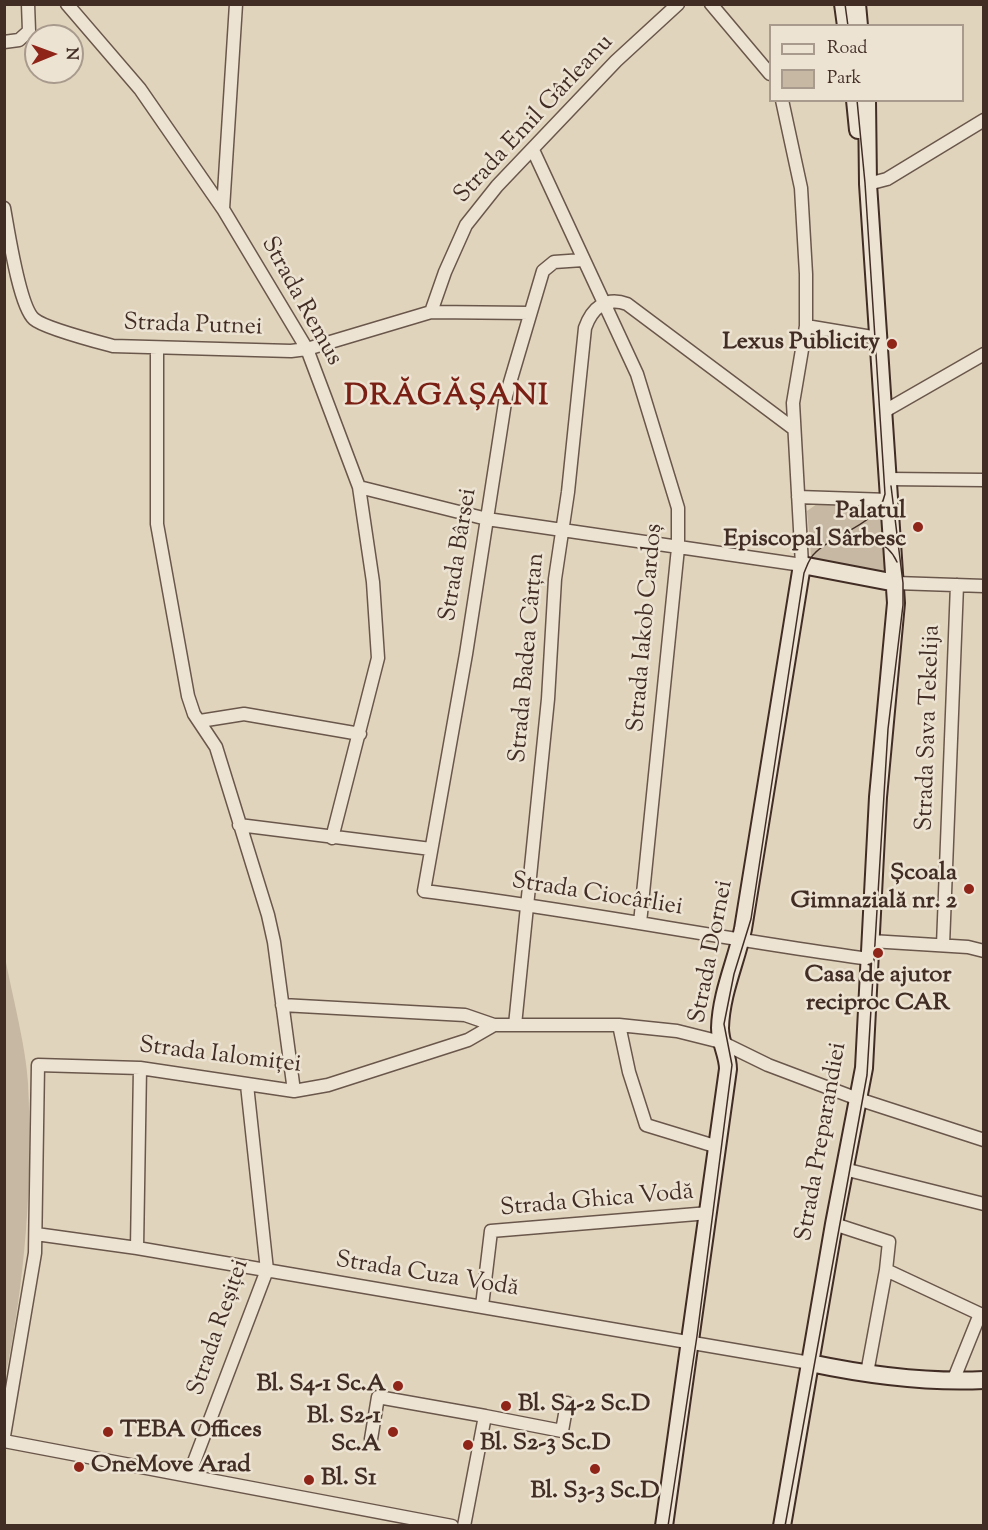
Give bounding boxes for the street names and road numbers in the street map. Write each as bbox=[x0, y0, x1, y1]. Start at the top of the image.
street label: Strada Emil Gârleanu bbox=[449, 29, 621, 211]
street label: Strada Remus bbox=[253, 233, 347, 371]
street label: Strada Putnei bbox=[123, 310, 263, 344]
street label: Strada Bârsei bbox=[435, 486, 485, 624]
street label: Strada Iakob Cardoș bbox=[624, 523, 670, 733]
street label: Strada Badea Cârțan bbox=[505, 552, 553, 764]
street label: Strada Sava Tekelija bbox=[912, 624, 948, 832]
street label: Strada Ciocârliei bbox=[509, 868, 685, 924]
street label: Strada Dornei bbox=[685, 878, 741, 1026]
street label: Strada Ialomiței bbox=[137, 1033, 303, 1081]
street label: Strada Preparandiei bbox=[791, 1040, 855, 1244]
street label: Strada Ghica Vodă bbox=[499, 1179, 695, 1225]
street label: Strada Cuza Vodă bbox=[333, 1247, 521, 1305]
street label: Strada Reșiței bbox=[183, 1256, 257, 1400]

